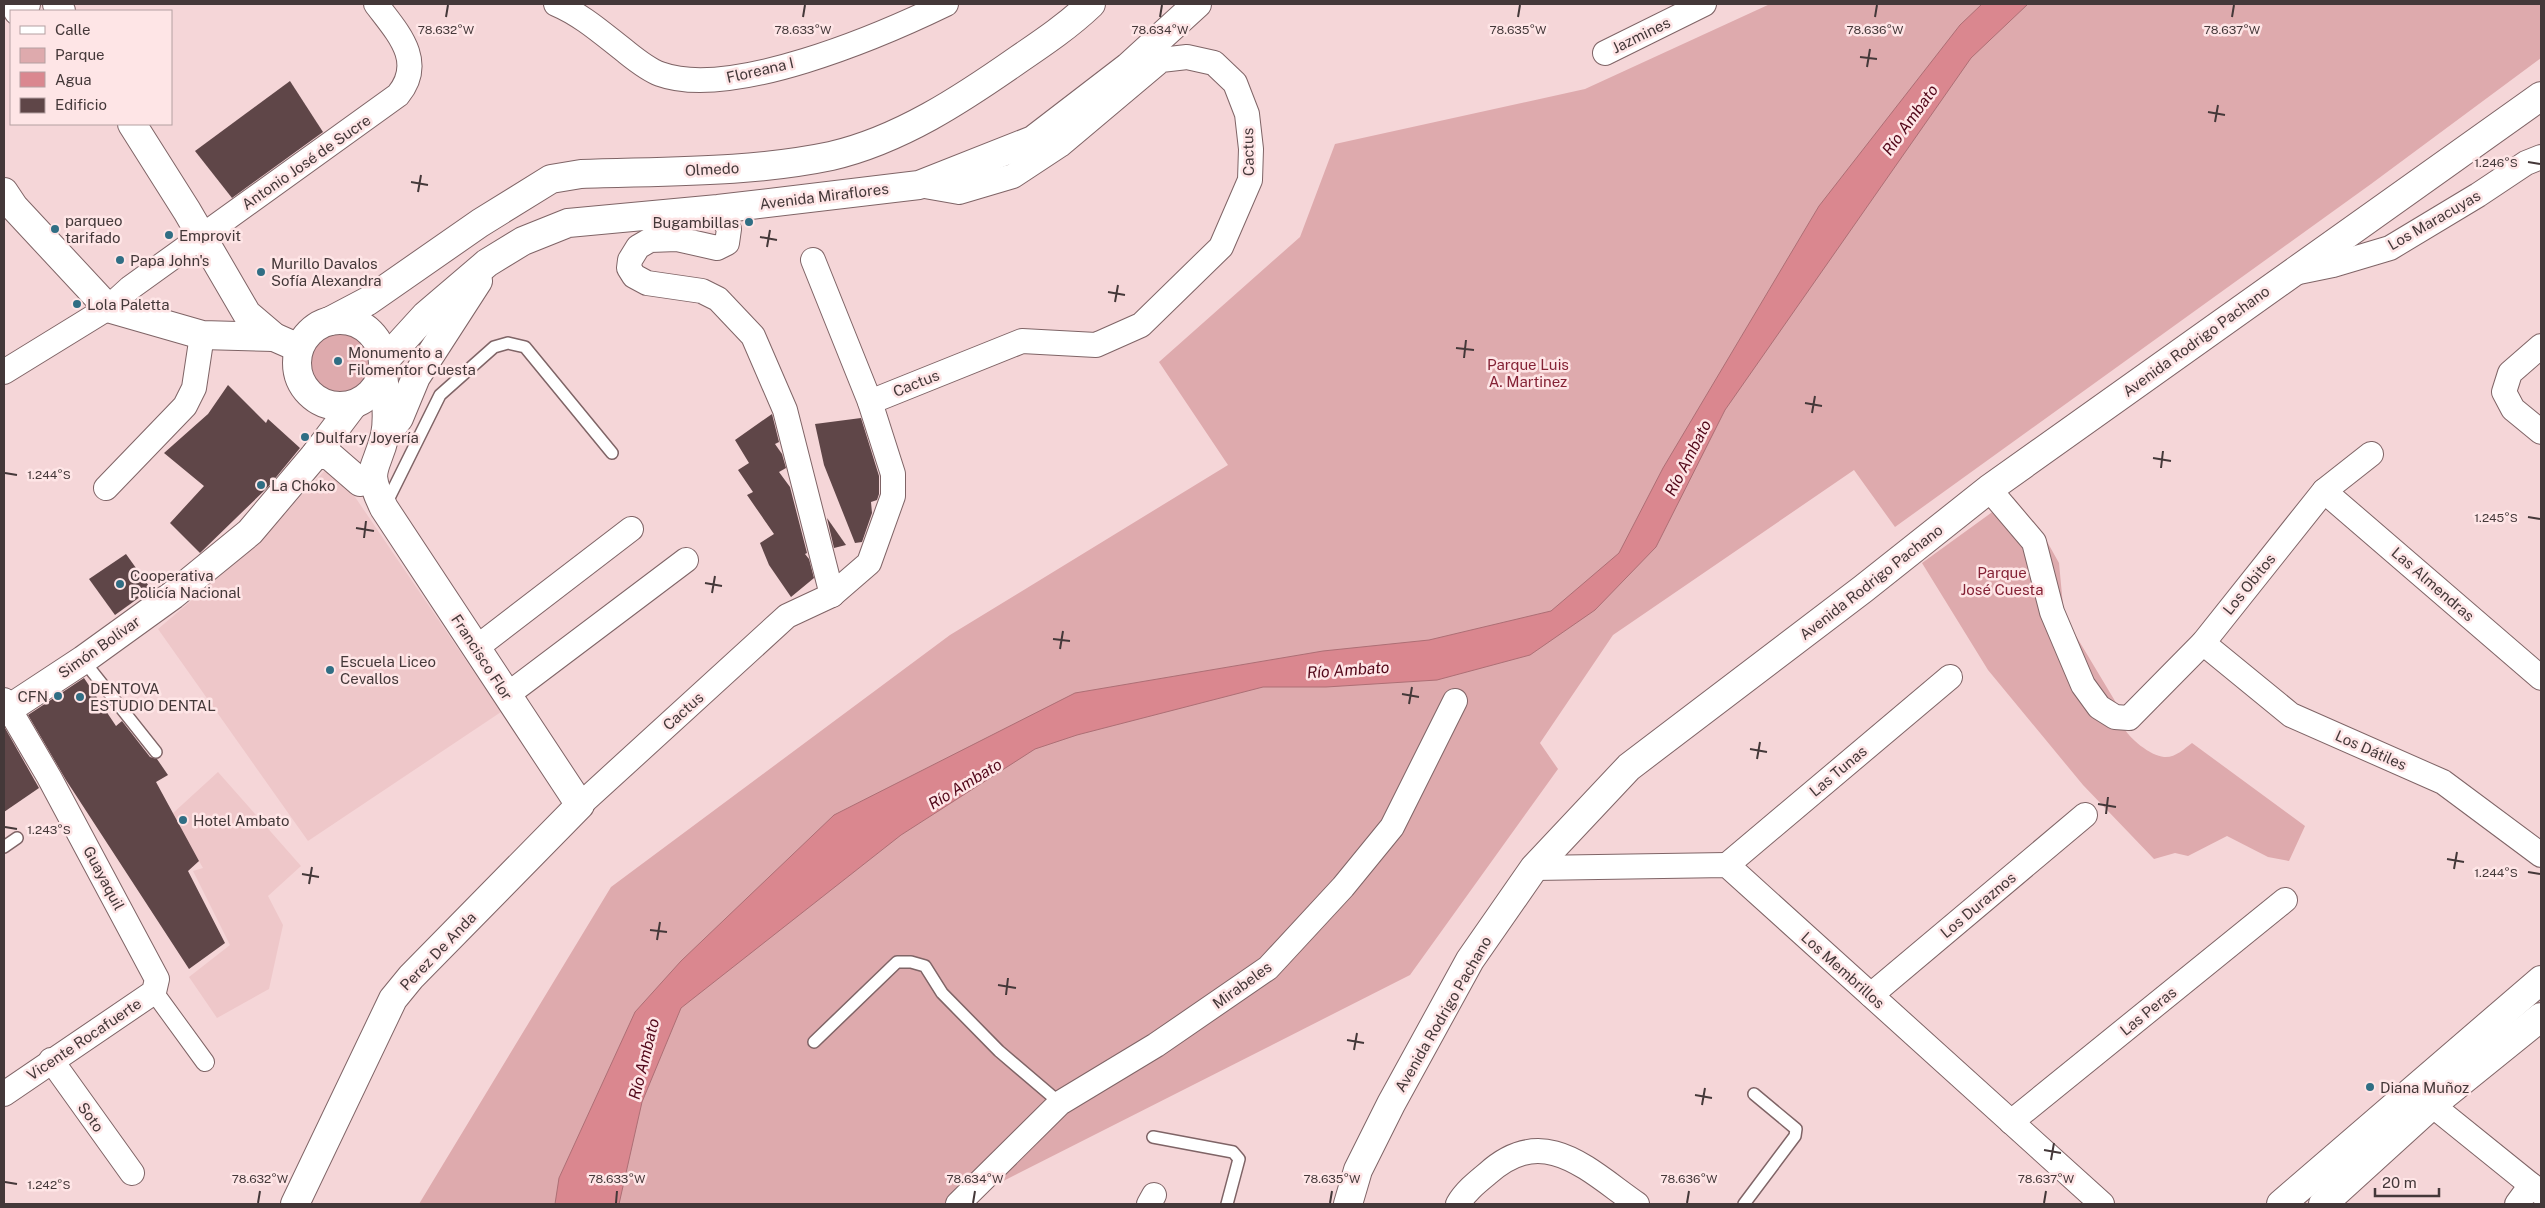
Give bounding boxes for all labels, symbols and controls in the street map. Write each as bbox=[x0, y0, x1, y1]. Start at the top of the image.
legend bbox=[10, 10, 172, 125]
street label: Jazmines bbox=[1609, 14, 1673, 56]
text: Calle bbox=[55, 21, 91, 38]
text: 78.632°W bbox=[418, 23, 475, 37]
text: 78.633°W bbox=[775, 23, 832, 37]
text: 78.634°W bbox=[1132, 23, 1189, 37]
text: 78.635°W bbox=[1489, 23, 1547, 37]
text: 78.636°W bbox=[1847, 23, 1904, 37]
text: 78.637°W bbox=[2204, 23, 2261, 37]
text: Parque bbox=[55, 46, 105, 63]
street label: Floreana I bbox=[725, 54, 795, 86]
text: Agua bbox=[55, 71, 92, 88]
water label: Río Ambato bbox=[1878, 81, 1942, 159]
text: Edificio bbox=[55, 96, 107, 113]
street label: Antonio José de Sucre bbox=[238, 111, 374, 213]
street label: Cactus bbox=[1239, 128, 1257, 176]
text: 1.246°S bbox=[2474, 156, 2518, 170]
street label: Olmedo bbox=[684, 159, 740, 179]
street label: Avenida Miraflores bbox=[758, 180, 890, 212]
street label: Los Maracuyas bbox=[2385, 187, 2483, 253]
place label: parqueo tarifado bbox=[65, 212, 123, 246]
place label: Bugambillas bbox=[653, 214, 739, 231]
marker: Bugambillas bbox=[743, 216, 755, 228]
marker: parqueo tarifado bbox=[49, 223, 61, 235]
place label: Emprovit bbox=[179, 227, 241, 244]
marker: Emprovit bbox=[163, 229, 175, 241]
place label: Papa John's bbox=[130, 252, 209, 269]
marker: Papa John's bbox=[114, 254, 126, 266]
place label: Murillo Davalos Sofía Alexandra bbox=[271, 255, 382, 289]
marker: Murillo Davalos Sofía Alexandra bbox=[255, 266, 267, 278]
street label: Avenida Rodrigo Pachano bbox=[2119, 282, 2273, 400]
place label: Lola Paletta bbox=[87, 296, 169, 313]
marker: Lola Paletta bbox=[71, 298, 83, 310]
place label: Monumento a Filomentor Cuesta bbox=[348, 344, 476, 378]
marker: Monumento a Filomentor Cuesta bbox=[332, 355, 344, 367]
park label: Parque Luis A. Martinez bbox=[1487, 356, 1569, 390]
street label: Cactus bbox=[890, 366, 942, 400]
water label: Río Ambato bbox=[1661, 417, 1715, 499]
place label: Dulfary Joyería bbox=[315, 429, 419, 446]
marker: Dulfary Joyería bbox=[299, 431, 311, 443]
text: 1.244°S bbox=[27, 468, 71, 482]
place label: La Choko bbox=[271, 477, 335, 494]
marker: La Choko bbox=[255, 479, 267, 491]
text: 1.245°S bbox=[2474, 511, 2518, 525]
street label: Avenida Rodrigo Pachano bbox=[1796, 521, 1946, 643]
street label: Las Almendras bbox=[2388, 544, 2478, 624]
street label: Los Obitos bbox=[2219, 550, 2279, 618]
park label: Parque José Cuesta bbox=[1961, 564, 2043, 598]
place label: Cooperativa Policía Nacional bbox=[130, 567, 241, 601]
marker: Cooperativa Policía Nacional bbox=[114, 578, 126, 590]
street label: Francisco Flor bbox=[448, 611, 516, 703]
street label: Simón Bolívar bbox=[55, 612, 143, 681]
place label: Escuela Liceo Cevallos bbox=[340, 653, 436, 687]
water label: Río Ambato bbox=[1306, 658, 1390, 682]
marker: Escuela Liceo Cevallos bbox=[324, 664, 336, 676]
place label: DENTOVA ESTUDIO DENTAL bbox=[90, 680, 216, 714]
place label: CFN bbox=[17, 688, 48, 705]
street label: Cactus bbox=[659, 688, 707, 734]
marker: CFN bbox=[52, 690, 64, 702]
marker: DENTOVA ESTUDIO DENTAL bbox=[74, 691, 86, 703]
street label: Los Dátiles bbox=[2333, 727, 2409, 773]
street label: Las Tunas bbox=[1806, 742, 1870, 800]
water label: Río Ambato bbox=[925, 754, 1006, 813]
place label: Hotel Ambato bbox=[193, 812, 289, 829]
marker: Hotel Ambato bbox=[177, 814, 189, 826]
text: 1.243°S bbox=[27, 823, 71, 837]
street label: Guayaquil bbox=[80, 843, 128, 913]
text: 1.244°S bbox=[2474, 866, 2518, 880]
street label: Los Duraznos bbox=[1937, 869, 2019, 941]
street label: Perez De Anda bbox=[397, 908, 479, 994]
street label: Los Membrillos bbox=[1798, 928, 1888, 1012]
street label: Avenida Rodrigo Pachano bbox=[1391, 933, 1495, 1095]
street label: Mirabeles bbox=[1209, 958, 1275, 1012]
street label: Las Peras bbox=[2117, 983, 2179, 1039]
street label: Vicente Rocafuerte bbox=[24, 995, 144, 1083]
water label: Río Ambato bbox=[625, 1016, 663, 1101]
place label: Diana Muñoz bbox=[2380, 1079, 2469, 1096]
marker: Diana Muñoz bbox=[2364, 1081, 2376, 1093]
street label: Soto bbox=[75, 1099, 107, 1135]
scale bar bbox=[2375, 1166, 2439, 1198]
text: 78.632°W bbox=[232, 1172, 289, 1186]
text: 78.633°W bbox=[589, 1172, 646, 1186]
text: 78.634°W bbox=[947, 1172, 1004, 1186]
text: 78.635°W bbox=[1303, 1172, 1361, 1186]
text: 78.636°W bbox=[1661, 1172, 1718, 1186]
text: 78.637°W bbox=[2018, 1172, 2075, 1186]
text: 20 m bbox=[2382, 1174, 2417, 1191]
text: 1.242°S bbox=[27, 1178, 71, 1192]

